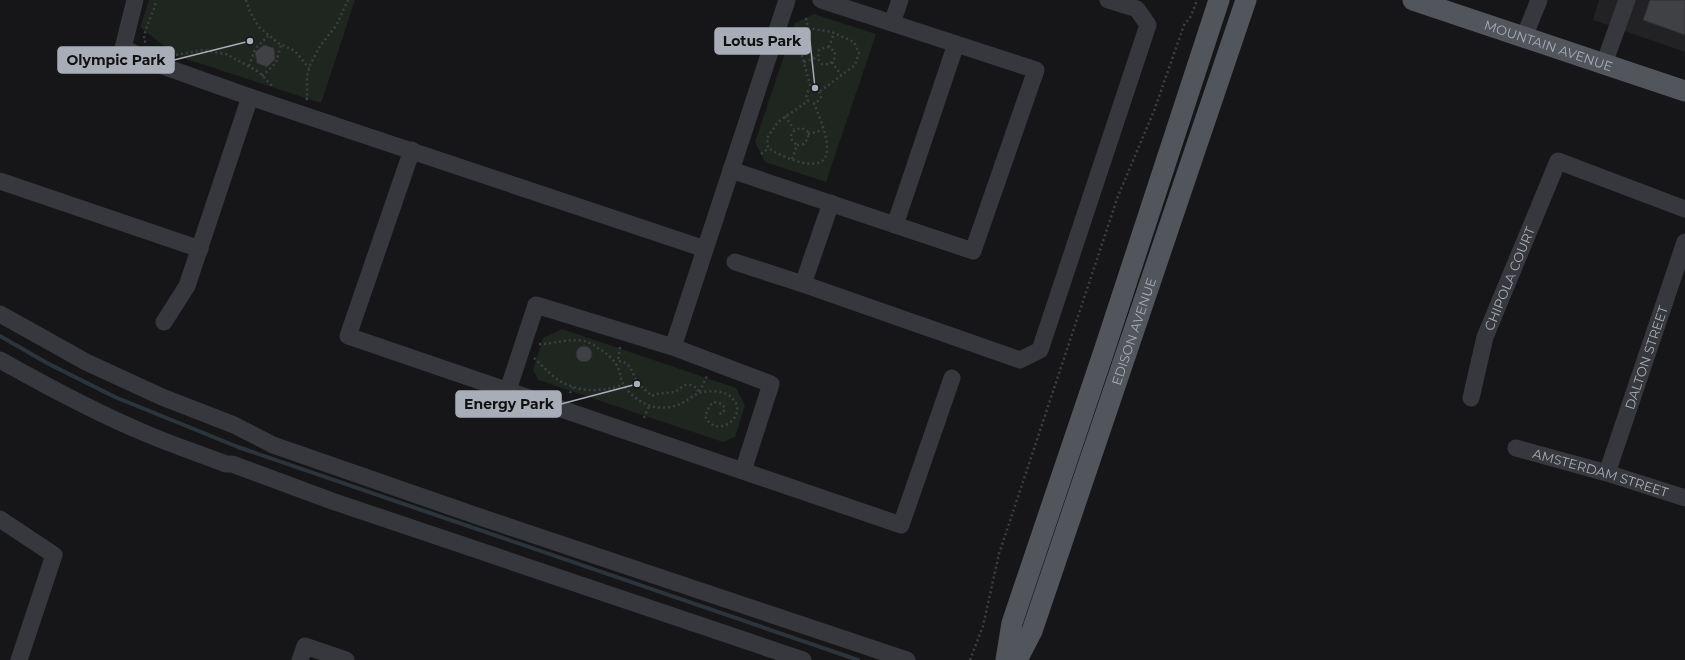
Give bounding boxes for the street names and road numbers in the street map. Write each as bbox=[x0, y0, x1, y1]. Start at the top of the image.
street label: MOUNTAIN AVENUE bbox=[1482, 16, 1615, 74]
street label: CHIPOLA COURT bbox=[1481, 224, 1538, 333]
street label: EDISON AVENUE bbox=[1108, 276, 1159, 387]
street label: DALTON STREET bbox=[1621, 303, 1671, 411]
street label: AMSTERDAM STREET bbox=[1531, 445, 1671, 500]

